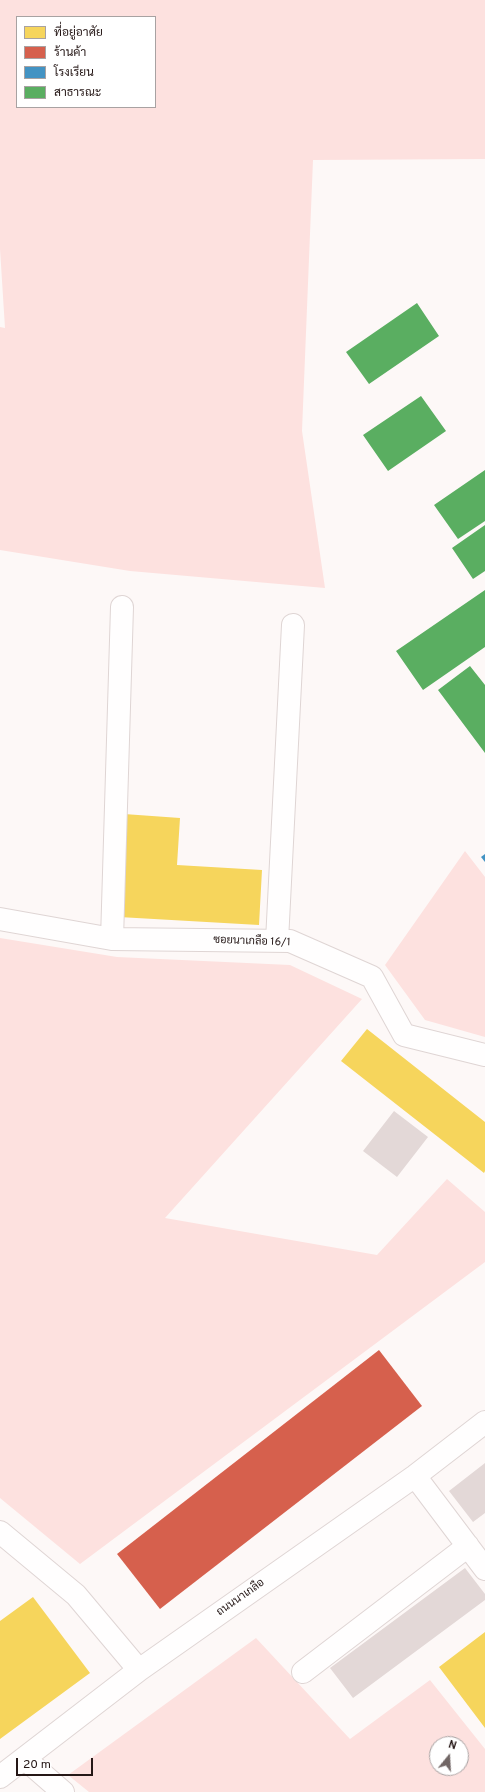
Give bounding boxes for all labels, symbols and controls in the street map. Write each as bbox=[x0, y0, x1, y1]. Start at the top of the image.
legend bbox=[16, 16, 156, 108]
text: ที่อยู่อาศัย bbox=[54, 25, 103, 41]
text: ร้านค้า bbox=[54, 45, 86, 61]
text: โรงเรียน bbox=[54, 65, 94, 81]
text: สาธารณะ bbox=[54, 85, 101, 101]
street label: ซอยนาเกลือ 16/1 bbox=[213, 934, 291, 950]
street label: ถนนนาเกลือ bbox=[215, 1577, 267, 1619]
north arrow bbox=[429, 1736, 469, 1776]
text: N bbox=[446, 1738, 458, 1753]
scale bar bbox=[18, 1750, 95, 1776]
text: 20 m bbox=[23, 1757, 51, 1773]

